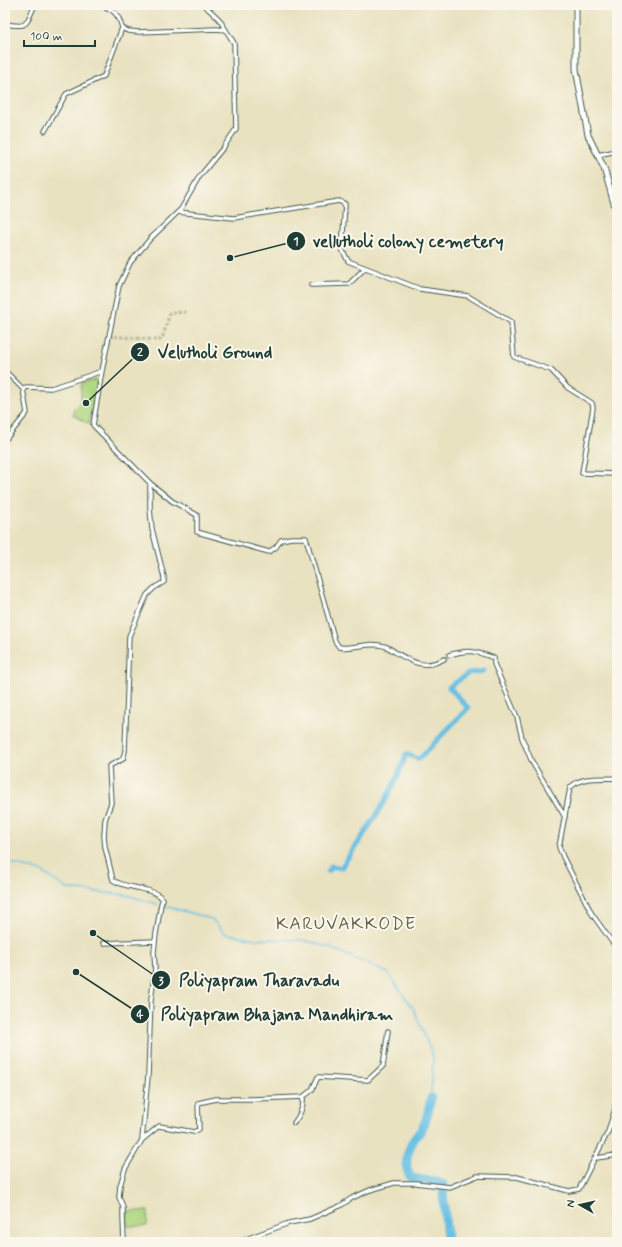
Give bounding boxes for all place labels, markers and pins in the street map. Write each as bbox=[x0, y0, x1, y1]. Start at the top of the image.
callout: vellutholi colony cemetery bbox=[286, 227, 509, 256]
callout: Velutholi Ground bbox=[130, 337, 280, 366]
callout: Poliyapram Tharavadu bbox=[151, 966, 347, 995]
callout: Poliyapram Bhajana Mandhiram bbox=[130, 1000, 404, 1029]

